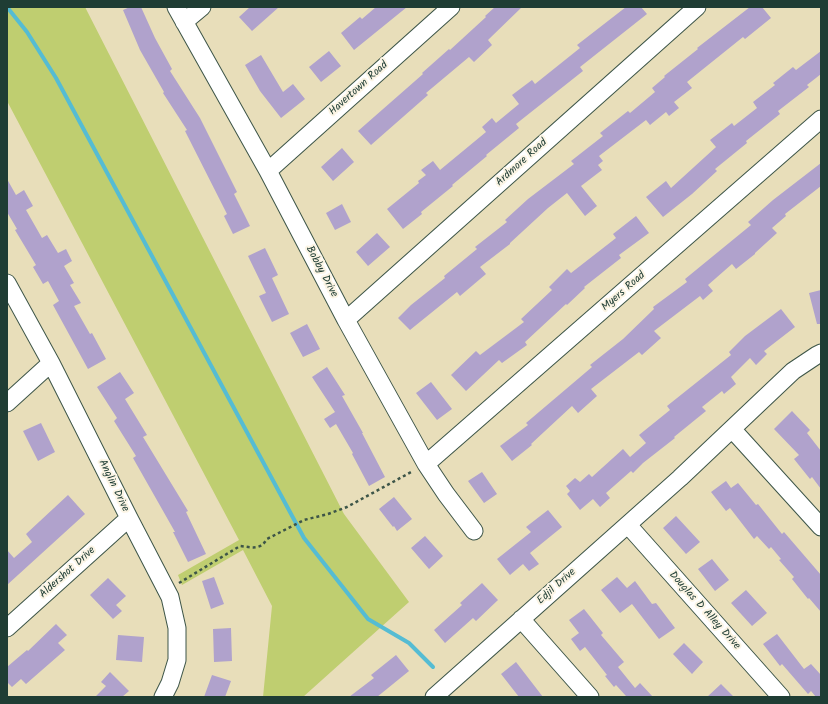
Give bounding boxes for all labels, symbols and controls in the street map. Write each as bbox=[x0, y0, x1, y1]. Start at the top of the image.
street label: Havertown Road bbox=[327, 59, 391, 119]
street label: Ardmore Road bbox=[494, 136, 550, 190]
street label: Bobby Drive bbox=[302, 244, 340, 300]
street label: Myers Road bbox=[599, 269, 649, 315]
street label: Anglin Drive bbox=[95, 458, 131, 514]
street label: Aldershot Drive bbox=[37, 544, 99, 602]
street label: Edjil Drive bbox=[535, 566, 579, 608]
street label: Douglas D Alley Drive bbox=[665, 569, 743, 653]

